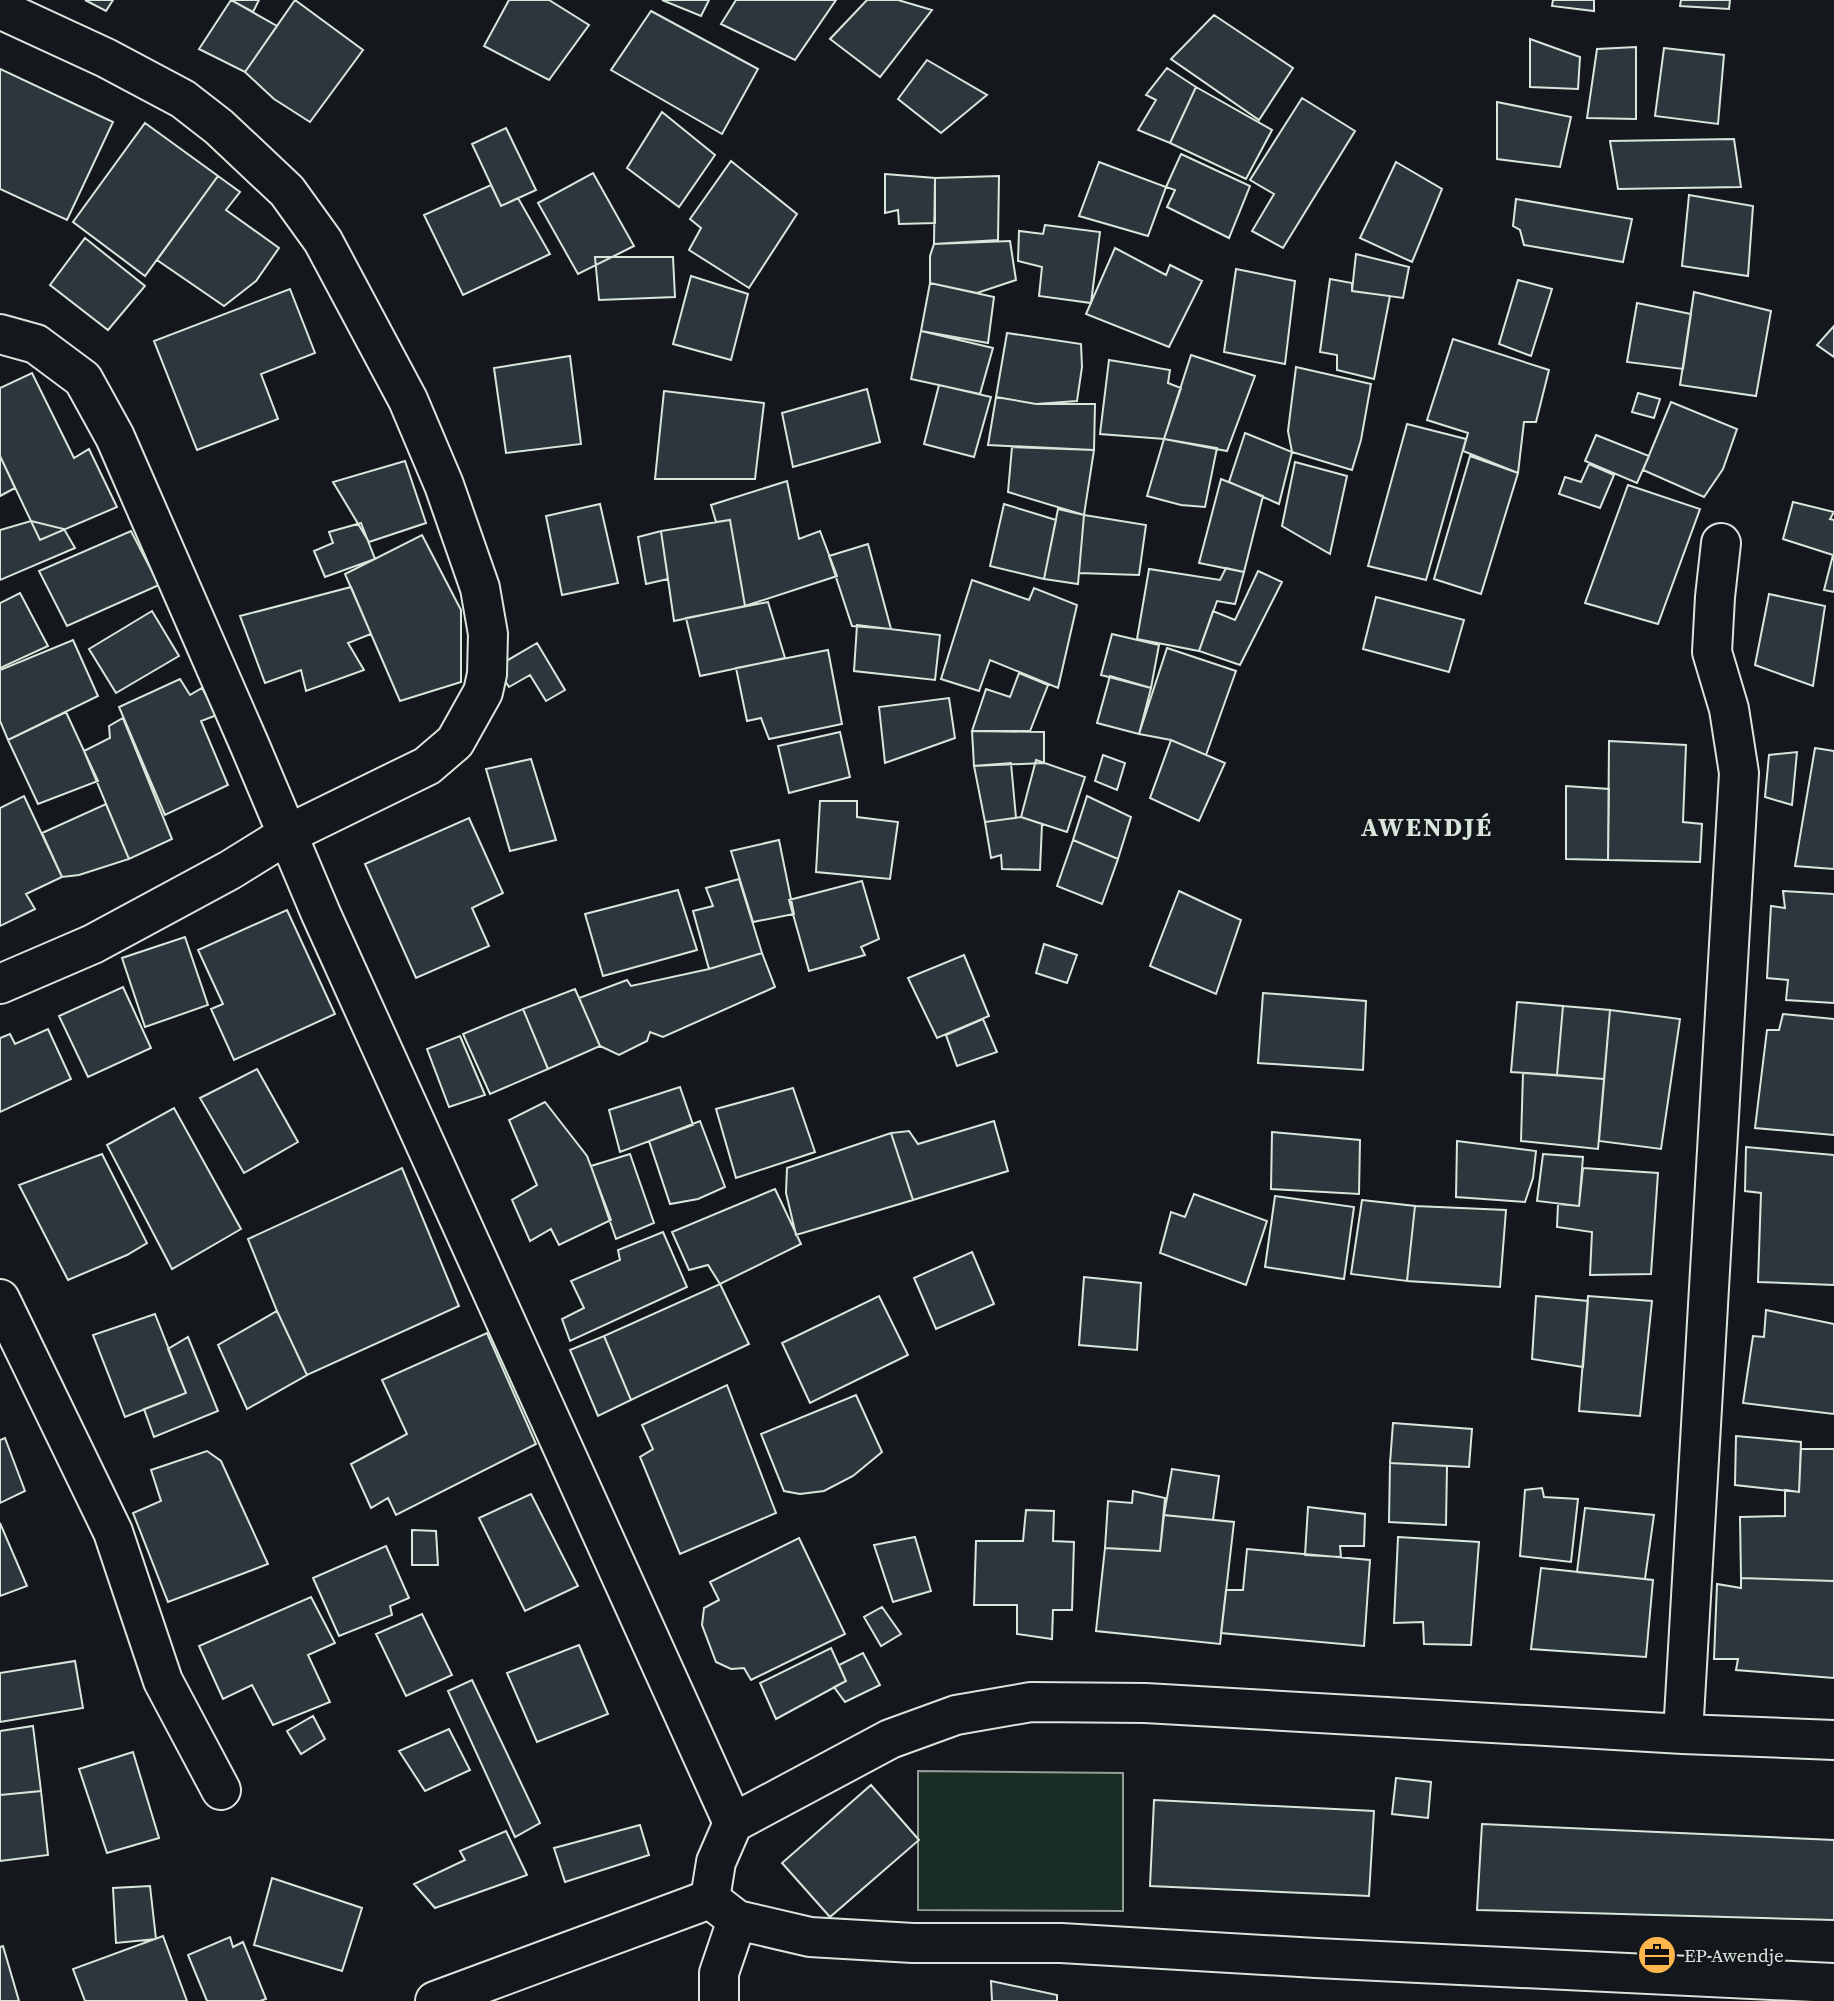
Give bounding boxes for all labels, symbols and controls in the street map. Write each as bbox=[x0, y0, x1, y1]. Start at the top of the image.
district label: AWENDJÉ bbox=[1361, 809, 1493, 845]
office icon: EP Awendje bbox=[1636, 1934, 1678, 1976]
place label: EP Awendje bbox=[1684, 1942, 1784, 1968]

